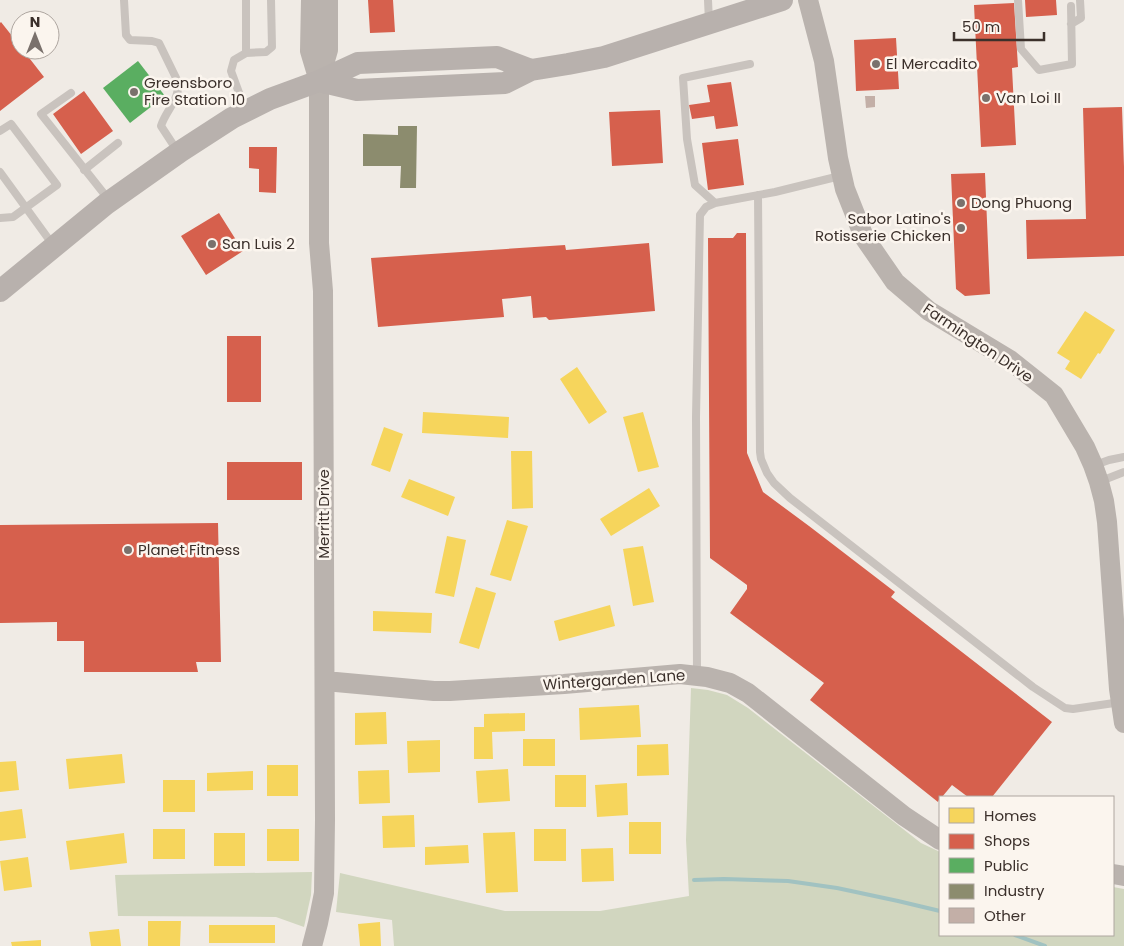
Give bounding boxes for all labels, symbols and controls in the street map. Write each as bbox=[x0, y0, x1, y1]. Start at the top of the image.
north arrow bbox=[10, 10, 60, 60]
scale bar bbox=[954, 10, 1044, 42]
text: N bbox=[30, 12, 40, 32]
text: 50 m bbox=[962, 16, 1000, 37]
place label: El Mercadito bbox=[886, 53, 977, 74]
marker: El Mercadito bbox=[870, 58, 882, 70]
place label: Greensboro Fire Station 10 bbox=[144, 72, 245, 110]
marker: Greensboro Fire Station 10 bbox=[128, 86, 140, 98]
place label: Van Loi II bbox=[996, 87, 1061, 108]
marker: Van Loi II bbox=[980, 92, 992, 104]
place label: Dong Phuong bbox=[971, 192, 1072, 213]
marker: Dong Phuong bbox=[955, 197, 967, 209]
place label: Sabor Latino's Rotisserie Chicken bbox=[815, 208, 951, 246]
marker: Sabor Latino's Rotisserie Chicken bbox=[955, 222, 967, 234]
place label: San Luis 2 bbox=[222, 233, 295, 254]
marker: San Luis 2 bbox=[206, 238, 218, 250]
street label: Farmington Drive bbox=[919, 298, 1037, 387]
street label: Merritt Drive bbox=[313, 469, 334, 559]
place label: Planet Fitness bbox=[138, 539, 240, 560]
marker: Planet Fitness bbox=[122, 544, 134, 556]
street label: Wintergarden Lane bbox=[542, 664, 686, 695]
legend bbox=[939, 796, 1114, 936]
text: Homes bbox=[984, 805, 1037, 826]
text: Shops bbox=[984, 830, 1030, 851]
text: Public bbox=[984, 855, 1029, 876]
text: Industry bbox=[984, 880, 1045, 901]
text: Other bbox=[984, 905, 1026, 926]

